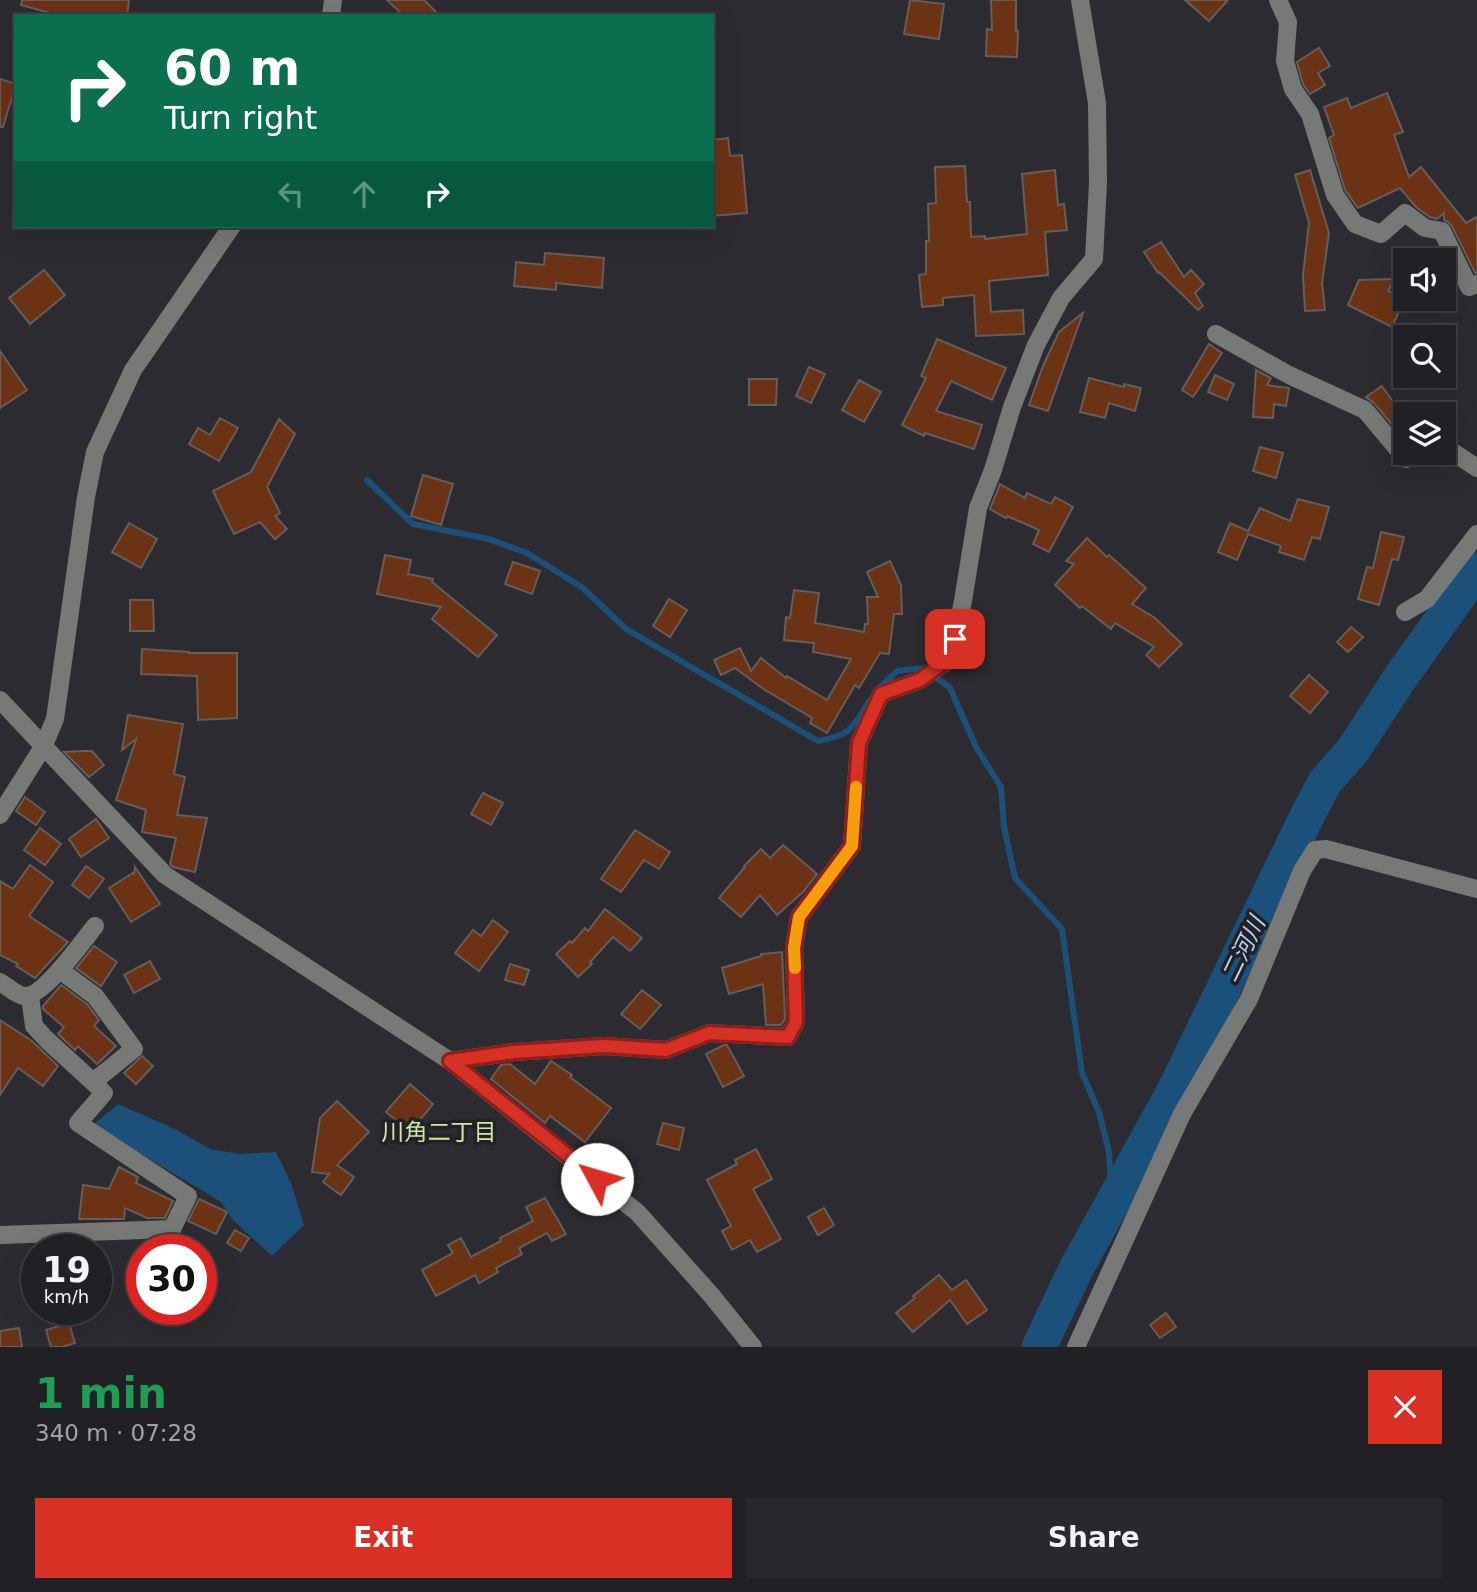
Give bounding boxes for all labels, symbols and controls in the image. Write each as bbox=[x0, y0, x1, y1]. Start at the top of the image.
text: 60 m bbox=[164, 40, 300, 97]
icon: right bbox=[49, 42, 140, 133]
text: Turn right bbox=[164, 99, 317, 137]
icon: left bbox=[272, 175, 310, 213]
icon: ahead bbox=[345, 175, 383, 213]
icon: right bbox=[418, 175, 456, 213]
map controls bbox=[1393, 248, 1456, 465]
button: sound bbox=[1393, 248, 1456, 311]
button: search bbox=[1393, 325, 1456, 388]
button: layers bbox=[1393, 402, 1456, 465]
pin bbox=[925, 609, 985, 669]
icon: arrive bbox=[936, 620, 974, 658]
water label: 二河川 bbox=[1216, 910, 1271, 986]
district label: 川角二丁目 bbox=[382, 1119, 497, 1145]
position arrow bbox=[560, 1142, 634, 1216]
speed limit sign: 30 bbox=[126, 1234, 217, 1325]
text: 19 bbox=[42, 1250, 91, 1290]
text: km/h bbox=[44, 1286, 89, 1307]
text: 1 min bbox=[35, 1369, 167, 1418]
button: close bbox=[1368, 1370, 1442, 1444]
text: 340 m · 07:28 bbox=[35, 1420, 197, 1446]
button: Exit bbox=[35, 1498, 732, 1578]
button: Share bbox=[746, 1498, 1442, 1578]

